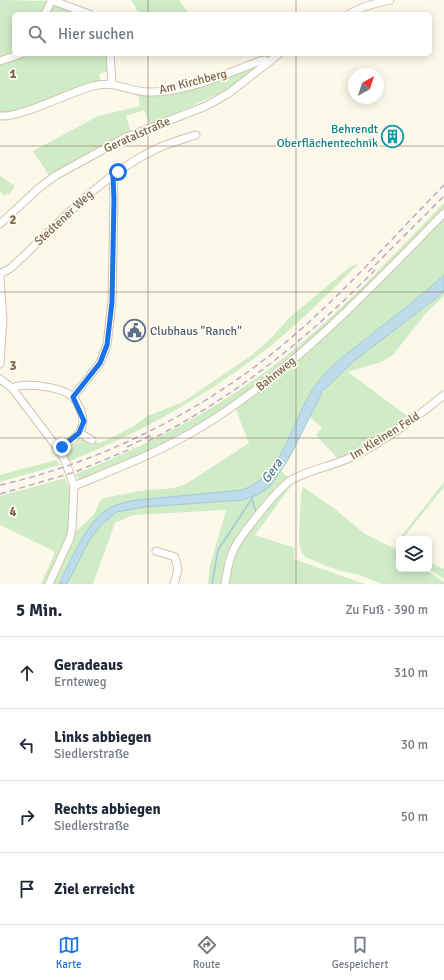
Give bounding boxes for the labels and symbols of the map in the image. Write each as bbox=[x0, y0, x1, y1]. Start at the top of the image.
text: 1 bbox=[9, 66, 17, 82]
street label: Am Kirchberg bbox=[158, 66, 228, 98]
north arrow bbox=[348, 68, 384, 104]
street label: Geratalstraße bbox=[101, 114, 173, 156]
place label: Behrendt Oberflächentechnik bbox=[277, 122, 378, 151]
building icon: Behrendt Oberflächentechnik bbox=[380, 123, 406, 149]
route start bbox=[109, 163, 127, 181]
street label: Stedtener Weg bbox=[31, 187, 97, 249]
text: 2 bbox=[9, 212, 17, 228]
public building icon: Clubhaus "Ranch" bbox=[121, 318, 147, 344]
place label: Clubhaus "Ranch" bbox=[150, 324, 242, 339]
street label: Bahnweg bbox=[253, 353, 299, 395]
text: 3 bbox=[9, 358, 17, 374]
street label: Im Kleinen Feld bbox=[348, 409, 422, 463]
route end bbox=[53, 438, 71, 456]
water label: Gera bbox=[258, 455, 286, 486]
text: 4 bbox=[9, 504, 17, 520]

